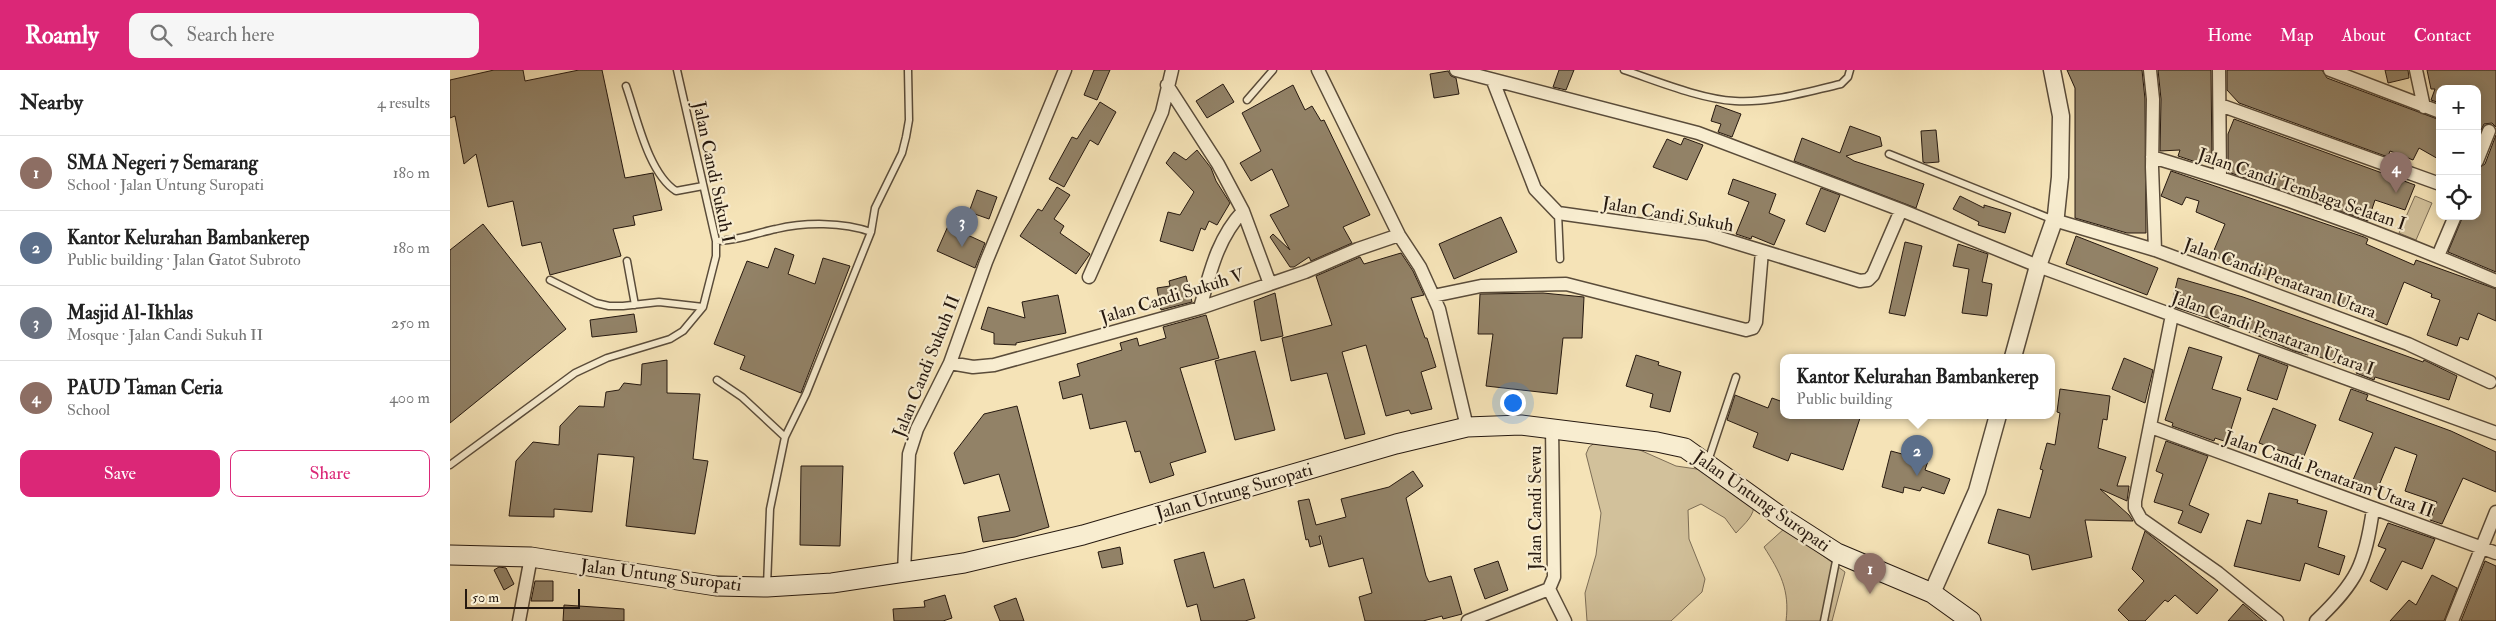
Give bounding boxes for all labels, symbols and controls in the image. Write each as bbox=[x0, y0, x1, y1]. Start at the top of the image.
search box bbox=[129, 13, 479, 58]
text: Roamly bbox=[25, 20, 99, 51]
icon: search bbox=[147, 21, 175, 49]
text: Search here bbox=[187, 23, 274, 47]
text: Home bbox=[2207, 24, 2252, 47]
text: Map bbox=[2280, 24, 2314, 47]
text: About bbox=[2342, 24, 2386, 47]
text: Contact bbox=[2414, 24, 2471, 47]
map controls bbox=[2436, 85, 2481, 220]
button: + bbox=[2436, 85, 2481, 130]
text: Nearby bbox=[20, 89, 83, 116]
text: 4 results bbox=[377, 93, 430, 113]
street label: Jalan Candi Sukuh I bbox=[687, 98, 740, 245]
button: − bbox=[2436, 130, 2481, 175]
street label: Jalan Candi Tembaga Selatan I bbox=[2194, 143, 2409, 236]
text: SMA Negeri 7 Semarang bbox=[67, 151, 258, 175]
pin: 4 bbox=[2380, 152, 2412, 193]
text: 1 bbox=[33, 163, 39, 183]
text: 180 m bbox=[393, 163, 430, 183]
text: School · Jalan Untung Suropati bbox=[67, 175, 264, 195]
button: locate bbox=[2436, 175, 2481, 220]
street label: Jalan Candi Sukuh bbox=[1599, 191, 1736, 237]
pin: 3 bbox=[946, 206, 978, 247]
text: Kantor Kelurahan Bambankerep bbox=[67, 226, 309, 250]
street label: Jalan Candi Penataran Utara bbox=[2179, 233, 2380, 324]
text: 2 bbox=[32, 238, 40, 258]
text: 180 m bbox=[393, 238, 430, 258]
text: Public building · Jalan Gatot Subroto bbox=[67, 250, 301, 270]
street label: Jalan Candi Sukuh V bbox=[1096, 263, 1248, 330]
street label: Jalan Candi Penataran Utara I bbox=[2167, 286, 2377, 381]
street label: Jalan Candi Sukuh II bbox=[887, 292, 965, 442]
text: Masjid Al-Ikhlas bbox=[67, 301, 193, 325]
text: 3 bbox=[33, 313, 39, 333]
text: 250 m bbox=[391, 313, 430, 333]
text: Mosque · Jalan Candi Sukuh II bbox=[67, 325, 263, 345]
popup bbox=[1780, 354, 2055, 419]
text: Kantor Kelurahan Bambankerep bbox=[1796, 365, 2039, 389]
text: PAUD Taman Ceria bbox=[67, 376, 222, 400]
text: 4 bbox=[32, 388, 40, 408]
text: 400 m bbox=[389, 388, 430, 408]
text: Public building bbox=[1796, 389, 1892, 409]
your location bbox=[1500, 390, 1526, 416]
text: School bbox=[67, 400, 110, 420]
street label: Jalan Candi Penataran Utara II bbox=[2220, 425, 2437, 523]
pin: 2 bbox=[1901, 435, 1933, 476]
street label: Jalan Untung Suropati bbox=[1688, 445, 1835, 557]
street label: Jalan Candi Sewu bbox=[1524, 446, 1547, 571]
button: Save bbox=[20, 450, 220, 497]
button: Share bbox=[230, 450, 430, 497]
street label: Jalan Untung Suropati bbox=[1152, 458, 1315, 525]
pin: 1 bbox=[1854, 553, 1886, 594]
street label: Jalan Untung Suropati bbox=[578, 554, 743, 597]
scale bar bbox=[465, 586, 580, 609]
text: 50 m bbox=[472, 589, 499, 606]

